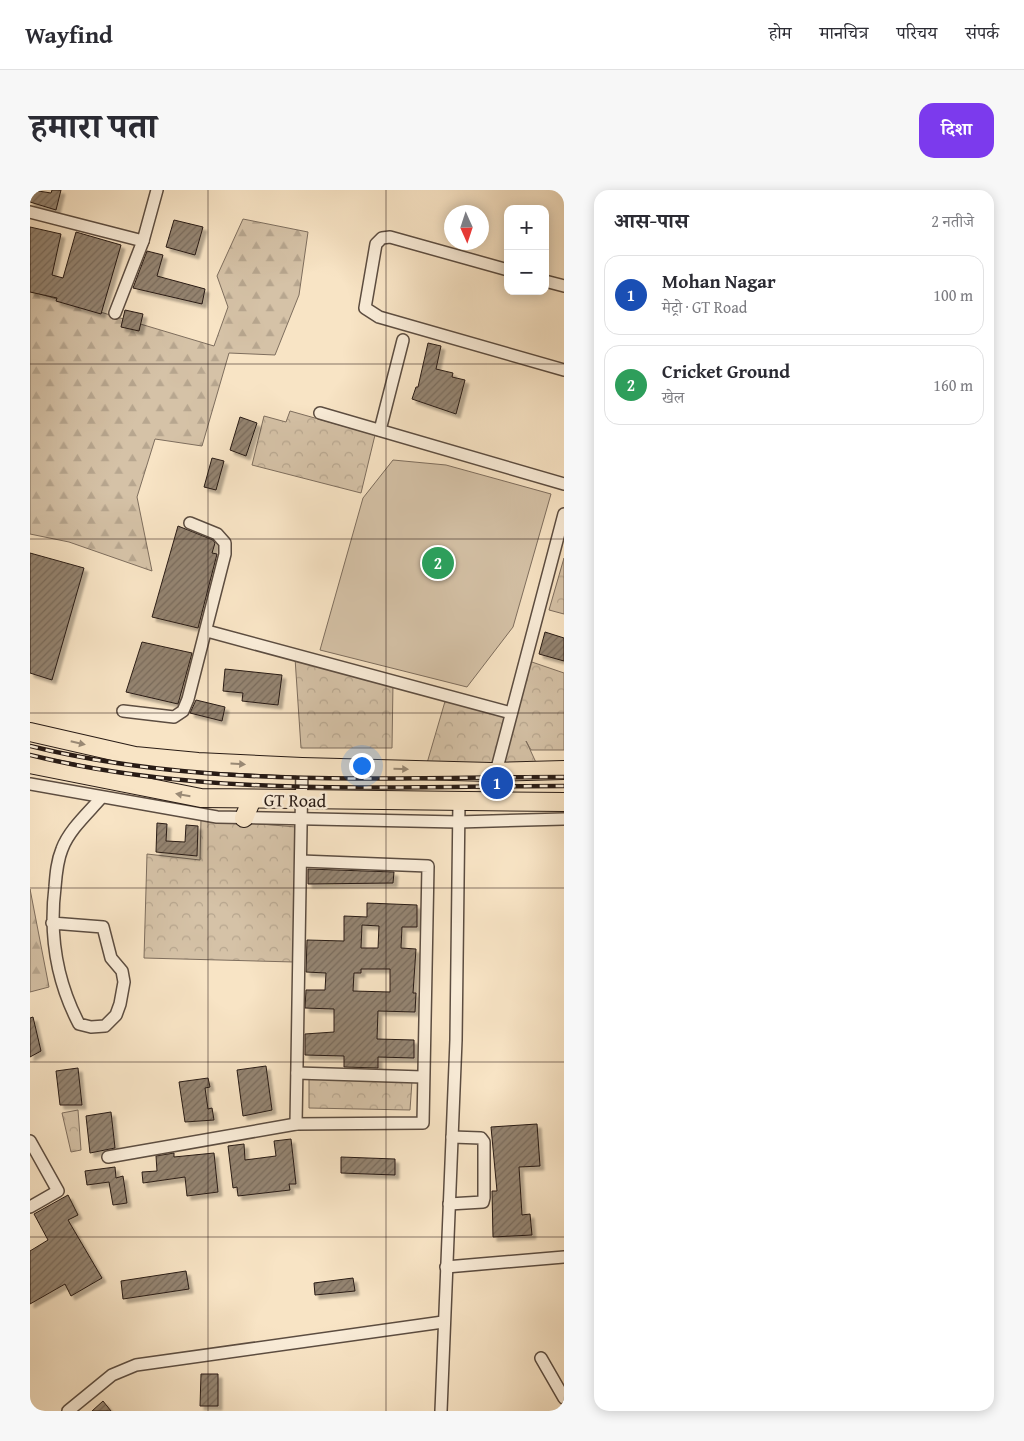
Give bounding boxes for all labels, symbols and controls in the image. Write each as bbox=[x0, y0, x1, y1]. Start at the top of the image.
text: Wayfind bbox=[25, 17, 113, 52]
text: होम bbox=[769, 19, 792, 46]
text: मानचित्र bbox=[820, 19, 868, 46]
text: परिचय bbox=[896, 19, 937, 46]
text: संपर्क bbox=[965, 19, 999, 46]
text: हमारा पता bbox=[30, 100, 157, 151]
button: दिशा bbox=[919, 103, 994, 158]
north arrow bbox=[444, 205, 489, 250]
map controls bbox=[504, 205, 549, 295]
button: + bbox=[504, 205, 549, 250]
text: आस-पास bbox=[614, 205, 688, 236]
text: 2 नतीजे bbox=[931, 209, 974, 233]
button: − bbox=[504, 250, 549, 295]
text: Mohan Nagar bbox=[662, 267, 776, 295]
text: 1 bbox=[627, 283, 635, 307]
text: 100 m bbox=[933, 283, 973, 307]
text: मेट्रो · GT Road bbox=[662, 295, 747, 319]
text: Cricket Ground bbox=[662, 357, 790, 385]
text: 2 bbox=[627, 373, 635, 397]
text: 160 m bbox=[933, 373, 973, 397]
text: खेल bbox=[662, 385, 684, 409]
pin: 2 bbox=[422, 544, 454, 582]
one-way arrow bbox=[70, 739, 85, 747]
your location bbox=[349, 753, 375, 779]
one-way arrow bbox=[230, 760, 246, 768]
pin: 1 bbox=[481, 764, 513, 802]
one-way arrow bbox=[393, 765, 409, 773]
street label: GT Road bbox=[264, 786, 327, 814]
one-way arrow bbox=[175, 790, 191, 798]

